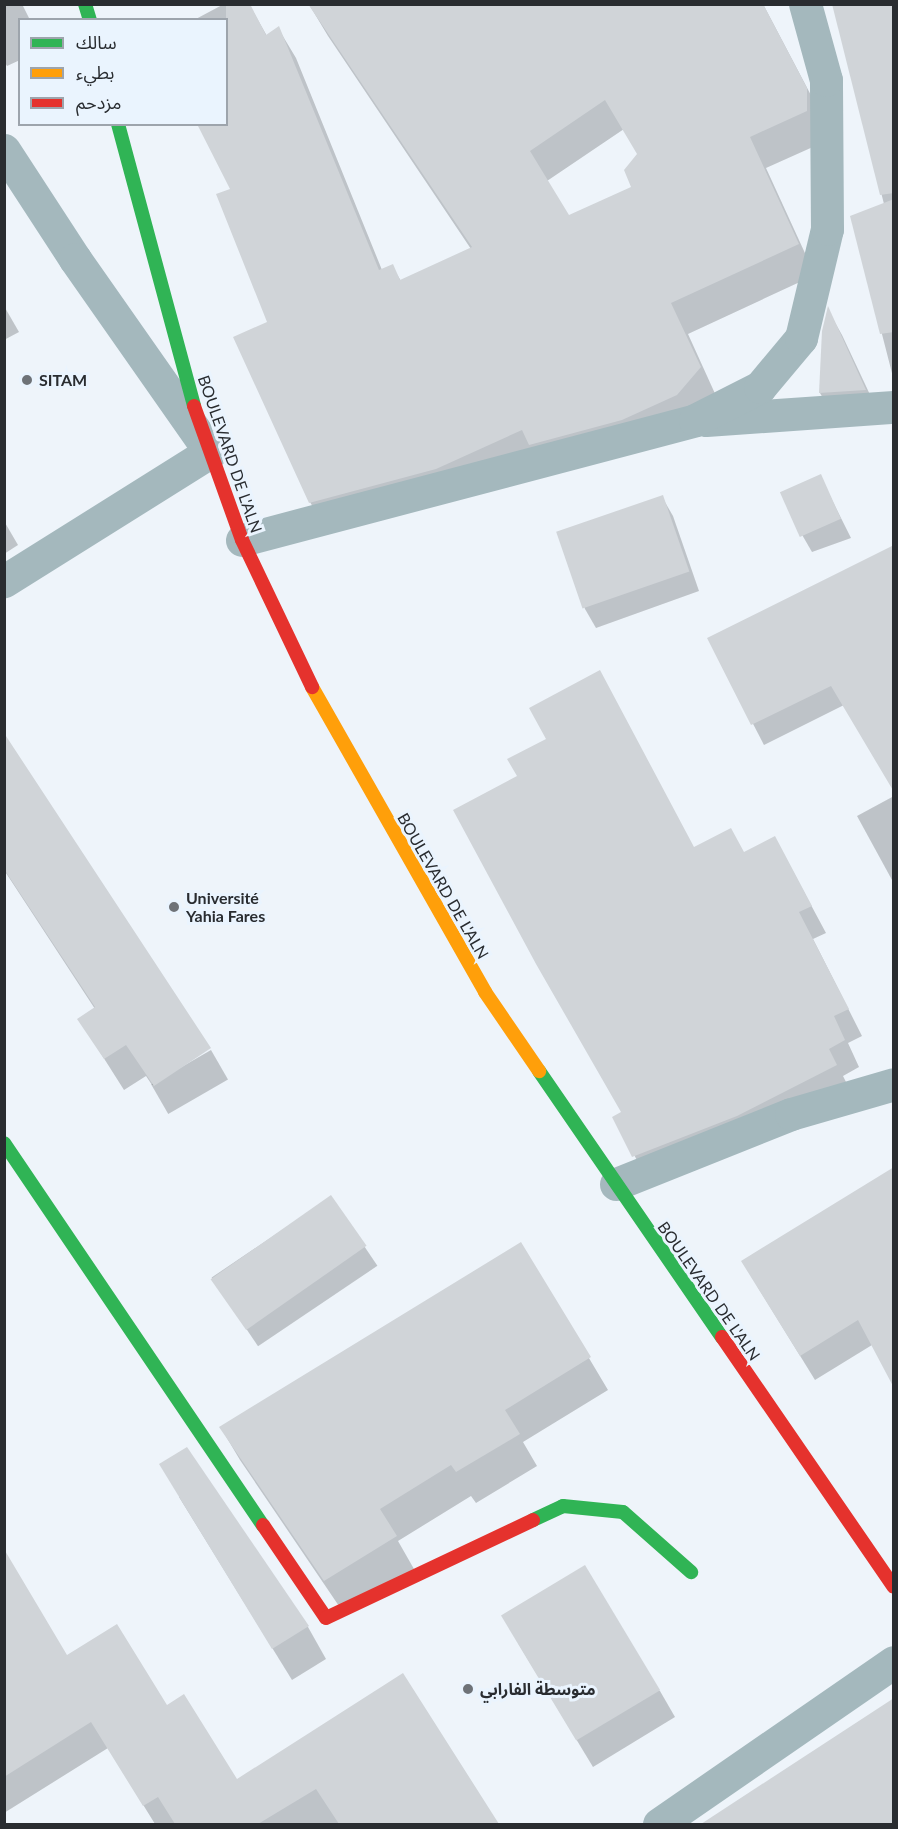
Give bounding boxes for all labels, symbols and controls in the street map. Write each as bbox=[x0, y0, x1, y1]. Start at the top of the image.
legend bbox=[18, 18, 228, 126]
text: سالك bbox=[76, 31, 117, 53]
text: بطيء bbox=[76, 61, 114, 83]
text: مزدحم bbox=[76, 91, 121, 113]
place label: SITAM bbox=[39, 370, 87, 390]
marker: SITAM bbox=[20, 373, 34, 387]
street label: BOULEVARD DE L'ALN bbox=[194, 373, 266, 535]
street label: BOULEVARD DE L'ALN bbox=[393, 810, 493, 962]
place label: Université Yahia Fares bbox=[186, 888, 265, 926]
marker: Université Yahia Fares bbox=[167, 900, 181, 914]
street label: BOULEVARD DE L'ALN bbox=[654, 1218, 764, 1364]
place label: متوسطة الفارابي bbox=[480, 1679, 595, 1699]
marker: متوسطة الفارابي bbox=[461, 1682, 475, 1696]

